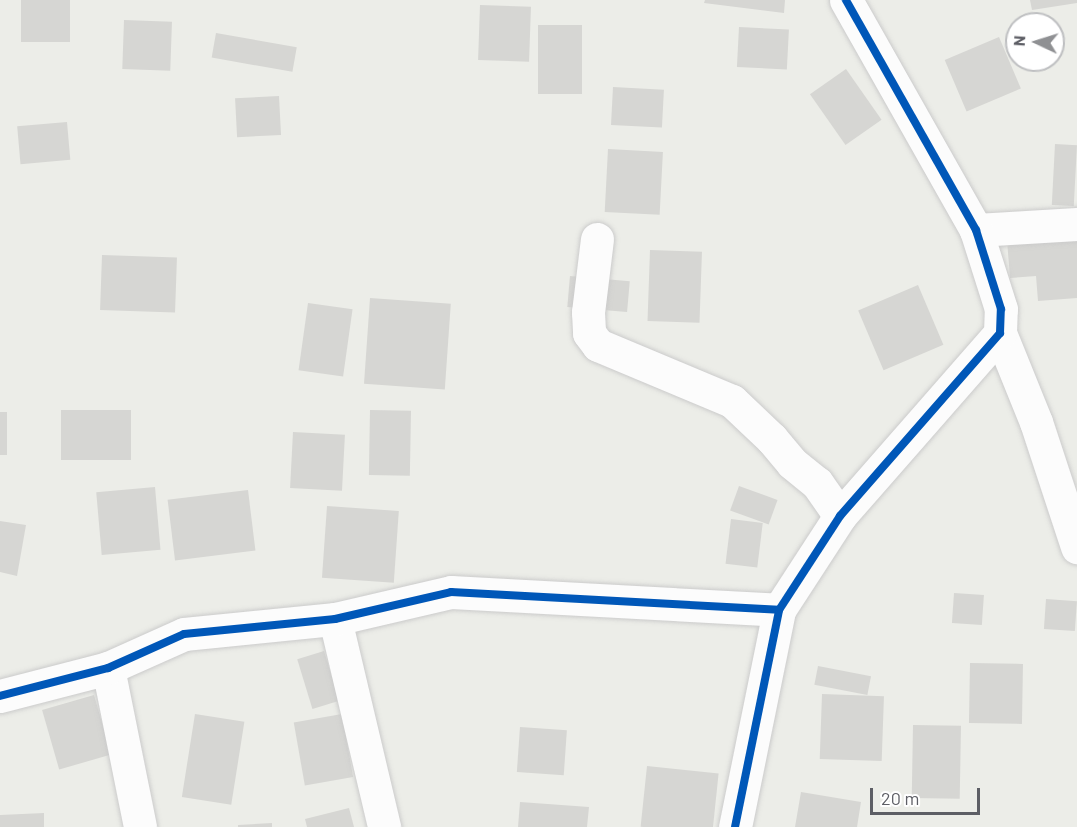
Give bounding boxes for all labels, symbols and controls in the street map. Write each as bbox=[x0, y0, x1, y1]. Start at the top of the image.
north arrow bbox=[1005, 12, 1065, 72]
text: N bbox=[1009, 35, 1028, 47]
scale bar bbox=[873, 776, 982, 814]
text: 20 m bbox=[881, 787, 919, 809]

